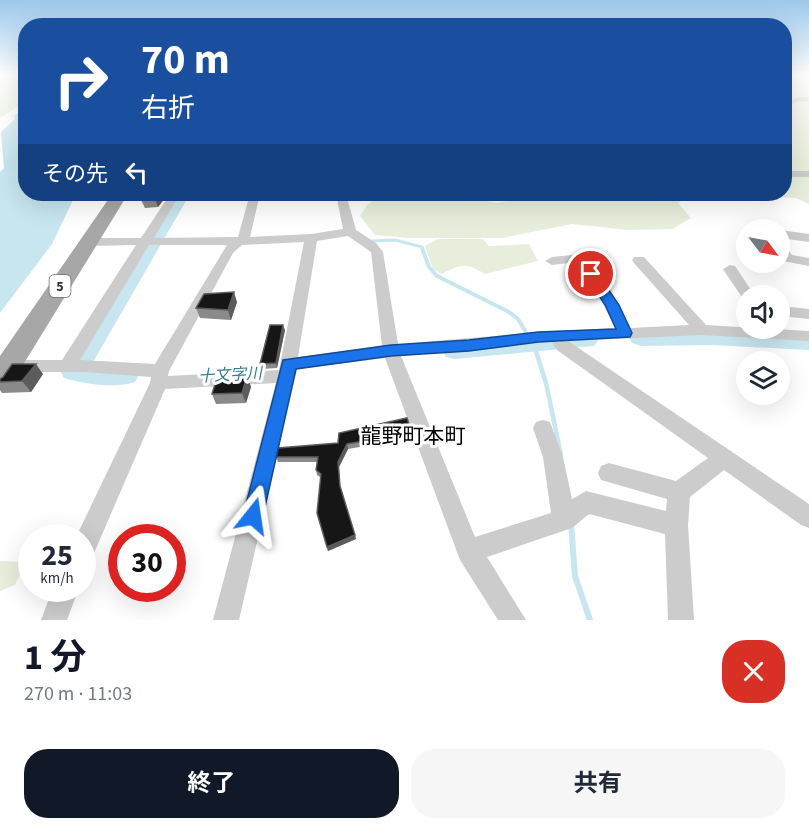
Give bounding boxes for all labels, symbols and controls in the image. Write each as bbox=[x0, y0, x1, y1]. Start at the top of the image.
text: 70 m bbox=[141, 30, 230, 90]
icon: right bbox=[42, 42, 120, 120]
text: 右折 bbox=[141, 89, 195, 128]
icon: left bbox=[120, 156, 153, 189]
text: その先 bbox=[42, 158, 108, 190]
north arrow bbox=[736, 219, 790, 273]
map controls bbox=[736, 219, 790, 405]
pin bbox=[565, 248, 616, 299]
icon: arrive bbox=[574, 257, 607, 290]
road number: 5 bbox=[50, 275, 70, 297]
button: sound bbox=[736, 285, 790, 339]
button: layers bbox=[736, 351, 790, 405]
water label: 十文字川 bbox=[198, 362, 265, 388]
district label: 龍野町本町 bbox=[361, 421, 466, 451]
position arrow bbox=[221, 484, 285, 548]
speed limit sign: 30 bbox=[108, 524, 186, 602]
text: 25 bbox=[41, 534, 73, 577]
text: km/h bbox=[40, 568, 74, 589]
text: 1 分 bbox=[24, 632, 86, 683]
button: close bbox=[722, 640, 785, 703]
text: 270 m · 11:03 bbox=[24, 680, 132, 708]
button: 終了 bbox=[24, 749, 399, 818]
button: 共有 bbox=[411, 749, 785, 818]

